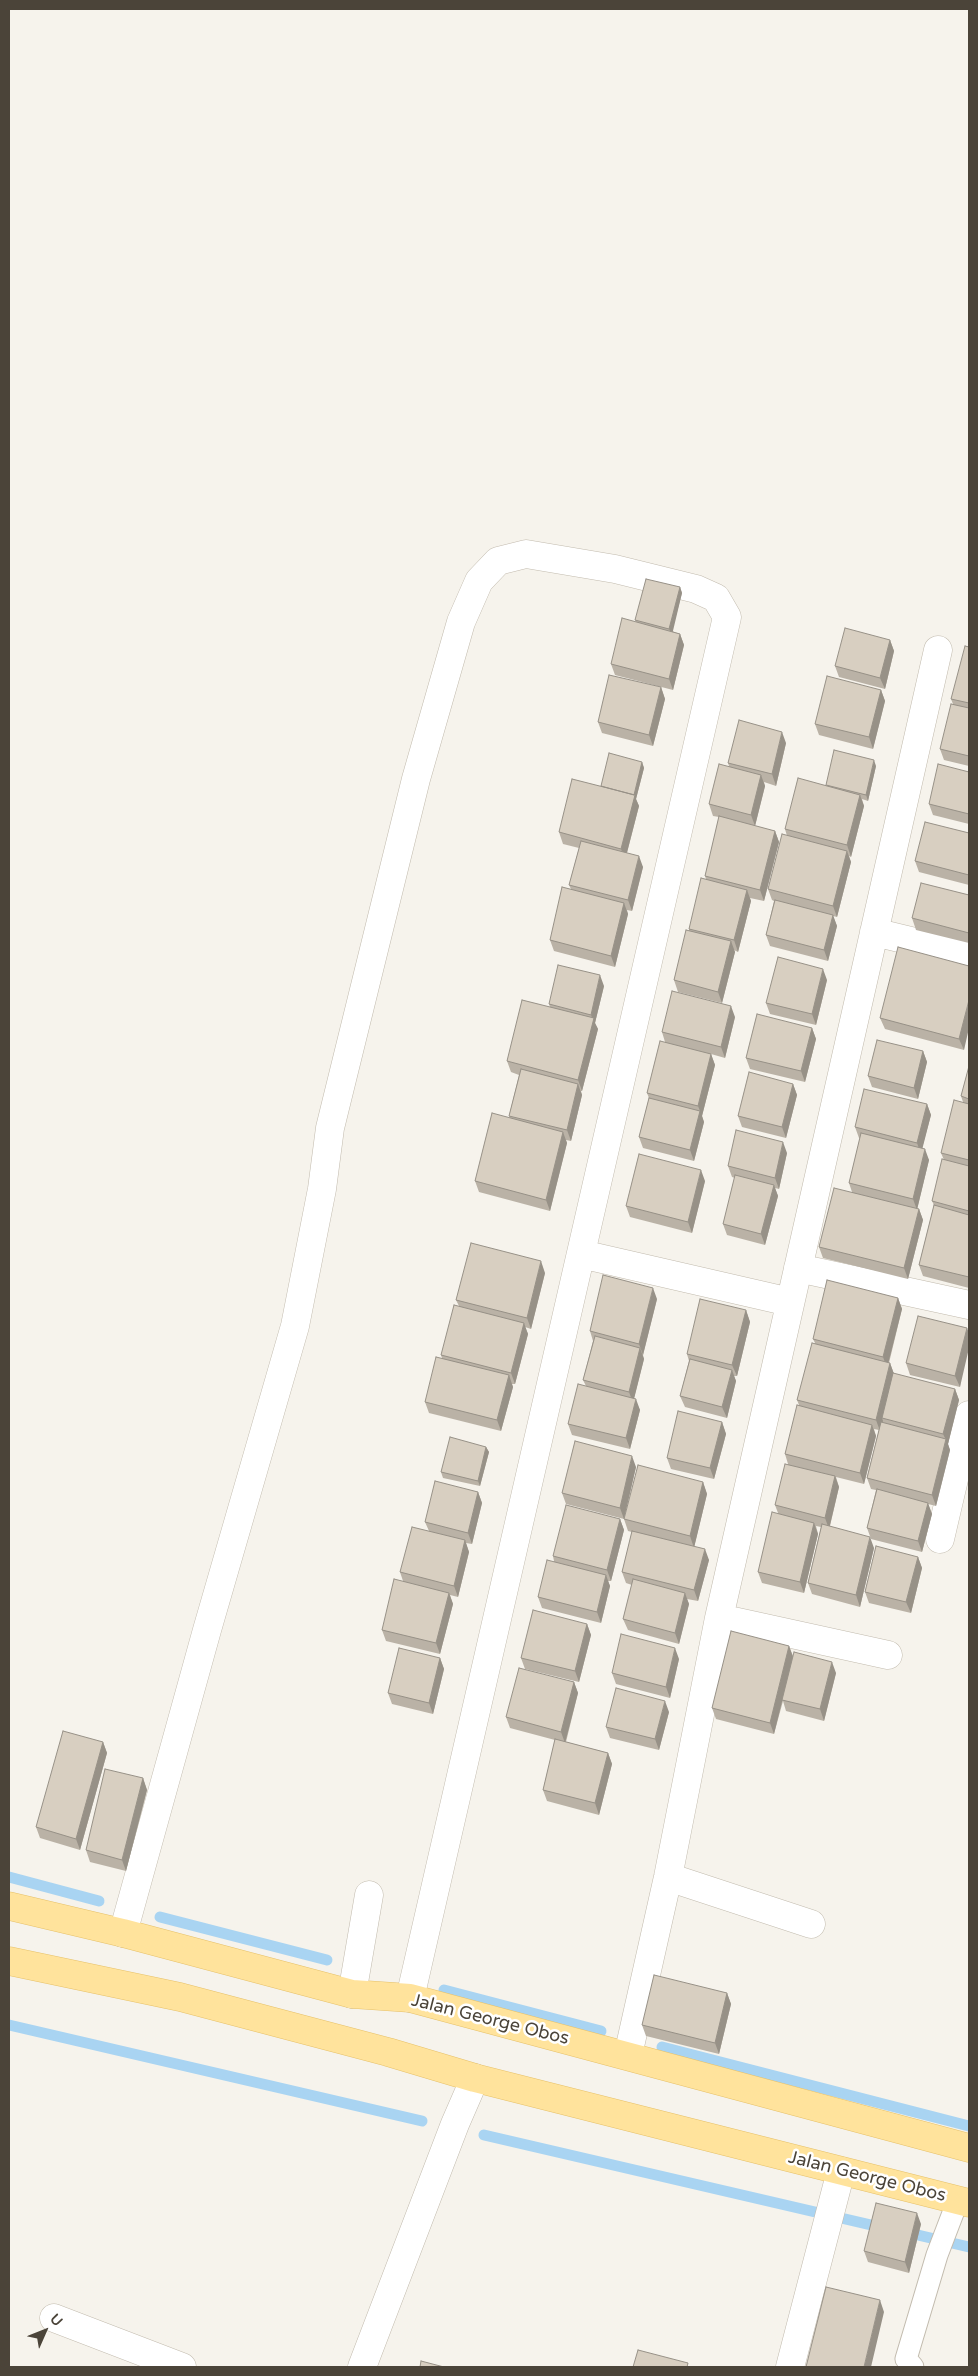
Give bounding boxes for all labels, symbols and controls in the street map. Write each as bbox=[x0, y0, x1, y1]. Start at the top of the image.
street label: Jalan George Obos bbox=[409, 1990, 571, 2050]
street label: Jalan George Obos bbox=[786, 2147, 948, 2207]
north arrow bbox=[20, 2306, 70, 2356]
text: U bbox=[46, 2311, 66, 2330]

